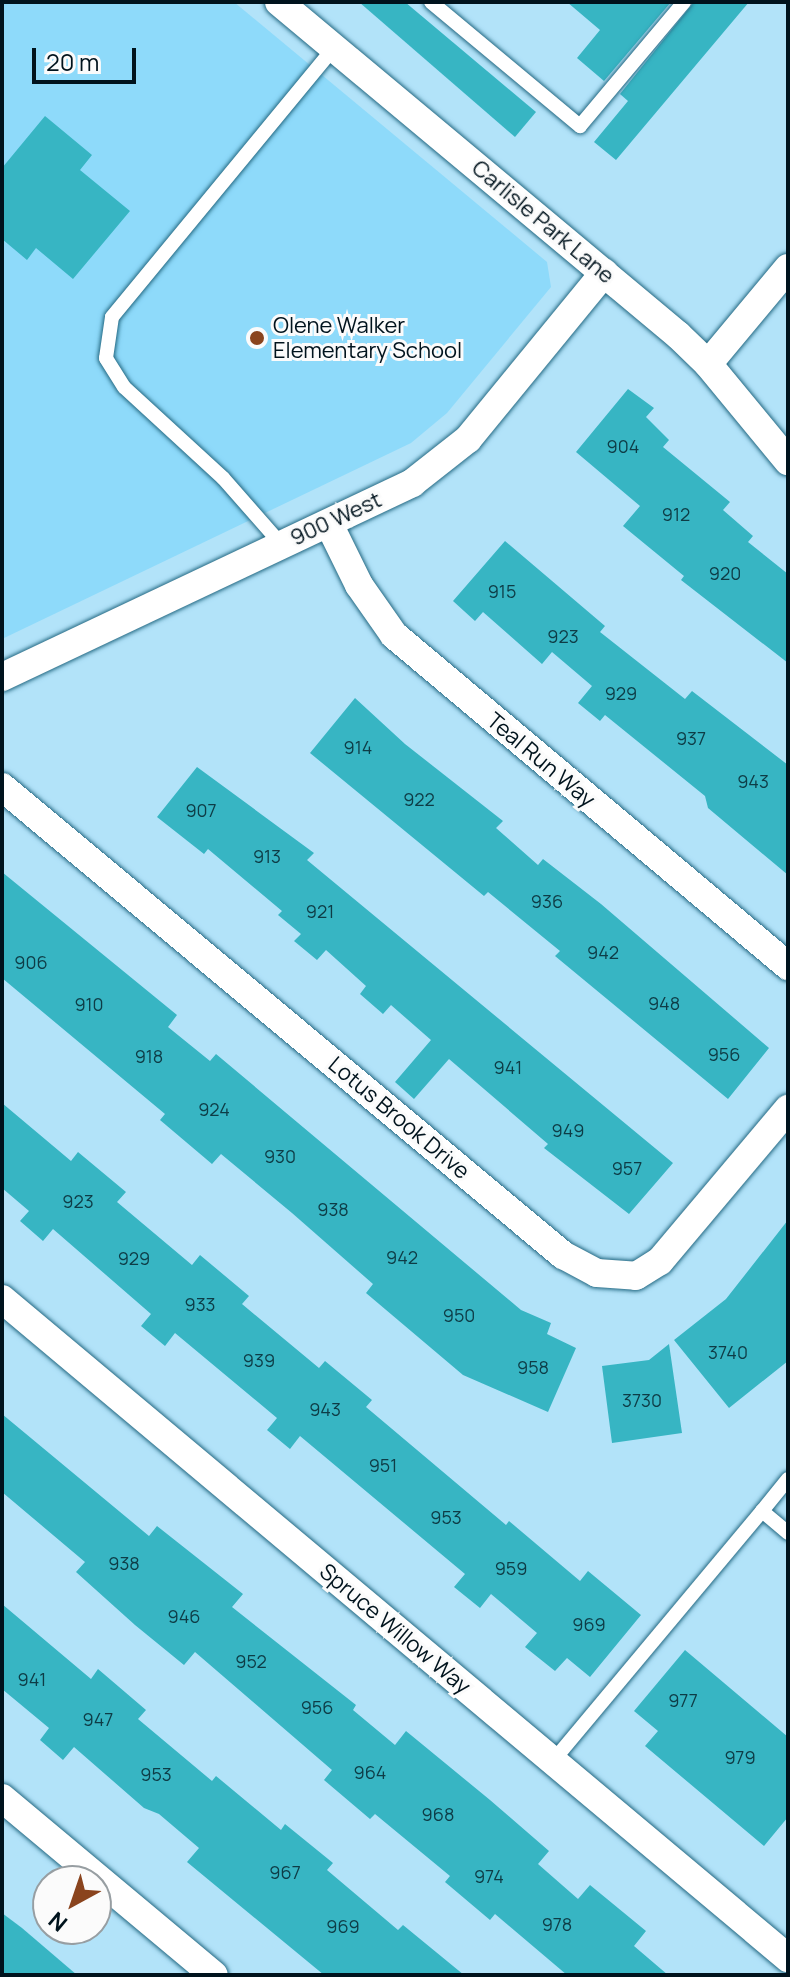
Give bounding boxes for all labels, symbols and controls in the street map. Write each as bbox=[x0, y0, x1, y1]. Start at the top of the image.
scale bar bbox=[36, 32, 140, 82]
text: 20 m bbox=[46, 45, 99, 78]
street label: Carlisle Park Lane bbox=[466, 155, 620, 289]
place label: Olene Walker Elementary School bbox=[273, 312, 462, 364]
marker: Olene Walker Elementary School bbox=[248, 329, 266, 347]
house number: 904 bbox=[607, 435, 639, 457]
street label: 900 West bbox=[286, 486, 386, 552]
house number: 912 bbox=[662, 503, 690, 525]
house number: 920 bbox=[709, 562, 741, 584]
house number: 915 bbox=[488, 580, 516, 602]
house number: 923 bbox=[547, 625, 579, 647]
house number: 929 bbox=[605, 682, 637, 704]
street label: Teal Run Way bbox=[482, 707, 600, 813]
house number: 937 bbox=[676, 727, 706, 749]
house number: 914 bbox=[344, 736, 372, 758]
house number: 943 bbox=[737, 770, 769, 792]
house number: 922 bbox=[403, 788, 435, 810]
house number: 907 bbox=[185, 799, 217, 821]
house number: 913 bbox=[253, 845, 281, 867]
house number: 936 bbox=[531, 890, 563, 912]
house number: 921 bbox=[306, 900, 334, 922]
house number: 942 bbox=[587, 941, 619, 963]
house number: 906 bbox=[14, 951, 48, 973]
house number: 948 bbox=[648, 992, 680, 1014]
house number: 910 bbox=[74, 993, 104, 1015]
house number: 956 bbox=[708, 1043, 740, 1065]
house number: 918 bbox=[135, 1045, 163, 1067]
street label: Lotus Brook Drive bbox=[323, 1051, 475, 1185]
house number: 941 bbox=[494, 1056, 522, 1078]
house number: 924 bbox=[198, 1098, 230, 1120]
house number: 949 bbox=[552, 1119, 584, 1141]
house number: 930 bbox=[264, 1145, 296, 1167]
house number: 957 bbox=[612, 1157, 642, 1179]
house number: 923 bbox=[62, 1190, 94, 1212]
house number: 938 bbox=[317, 1198, 349, 1220]
house number: 942 bbox=[386, 1246, 418, 1268]
house number: 929 bbox=[118, 1247, 150, 1269]
house number: 933 bbox=[184, 1293, 216, 1315]
house number: 950 bbox=[443, 1304, 475, 1326]
house number: 3740 bbox=[708, 1341, 748, 1363]
house number: 939 bbox=[243, 1349, 275, 1371]
house number: 958 bbox=[517, 1356, 549, 1378]
house number: 3730 bbox=[622, 1389, 662, 1411]
house number: 943 bbox=[309, 1398, 341, 1420]
house number: 951 bbox=[369, 1454, 397, 1476]
house number: 953 bbox=[430, 1506, 462, 1528]
house number: 938 bbox=[108, 1552, 140, 1574]
house number: 959 bbox=[495, 1557, 527, 1579]
street label: Spruce Willow Way bbox=[314, 1558, 476, 1700]
house number: 946 bbox=[168, 1605, 200, 1627]
house number: 969 bbox=[572, 1613, 606, 1635]
house number: 952 bbox=[235, 1650, 267, 1672]
house number: 941 bbox=[18, 1668, 46, 1690]
house number: 977 bbox=[668, 1689, 698, 1711]
house number: 956 bbox=[301, 1696, 333, 1718]
house number: 947 bbox=[83, 1708, 113, 1730]
house number: 979 bbox=[724, 1746, 756, 1768]
house number: 964 bbox=[354, 1761, 386, 1783]
house number: 953 bbox=[140, 1763, 172, 1785]
house number: 968 bbox=[422, 1803, 454, 1825]
house number: 967 bbox=[269, 1861, 301, 1883]
north arrow bbox=[32, 1865, 112, 1945]
house number: 974 bbox=[474, 1865, 504, 1887]
text: N bbox=[42, 1905, 74, 1938]
house number: 978 bbox=[542, 1913, 572, 1935]
house number: 969 bbox=[326, 1915, 360, 1937]

